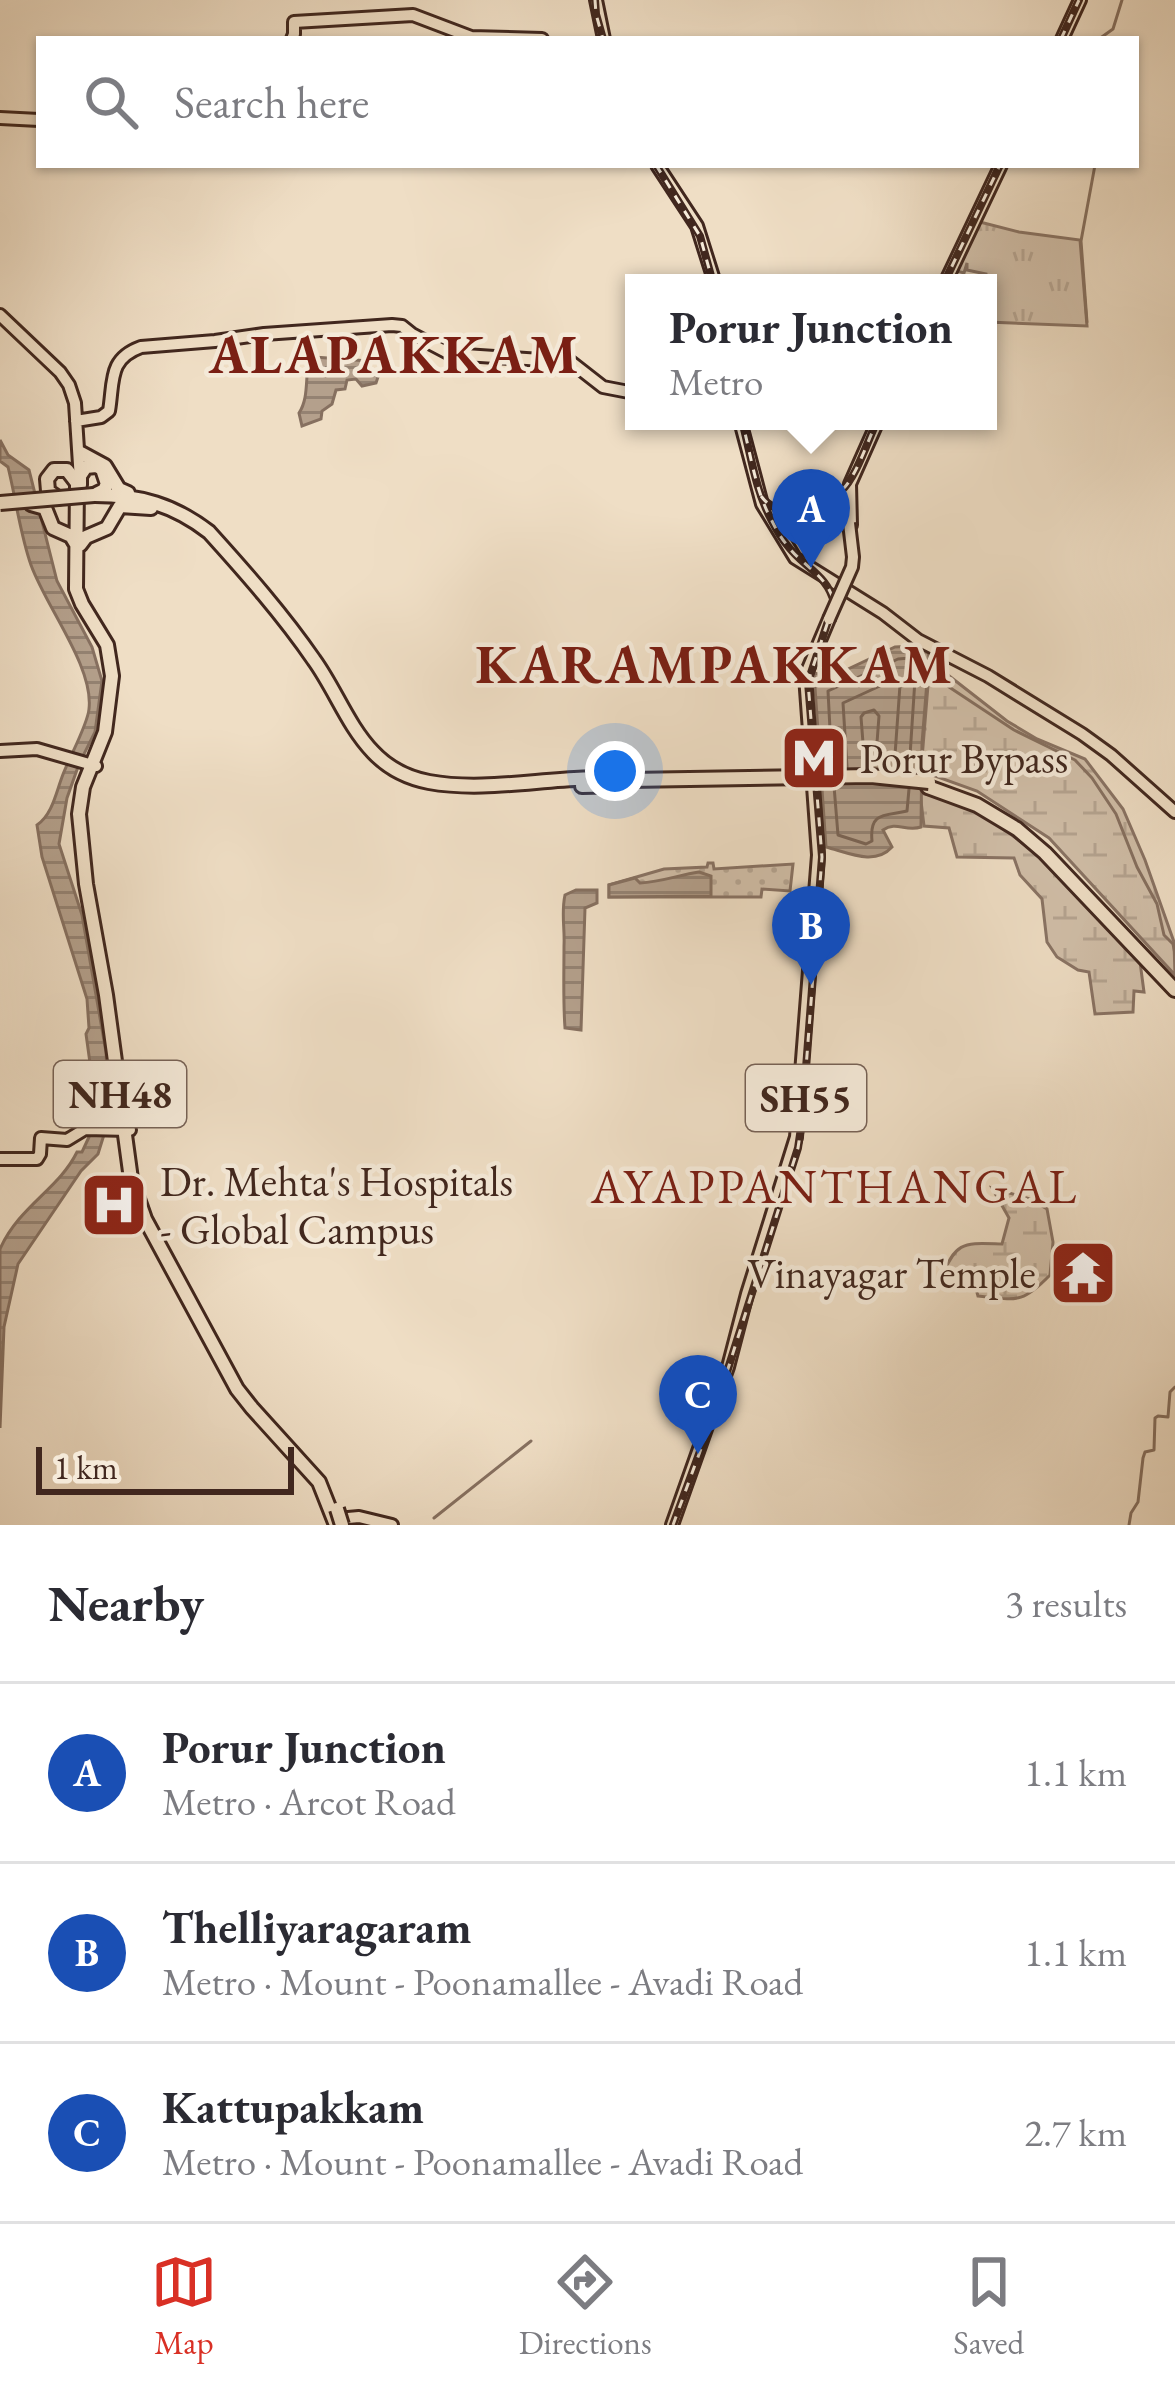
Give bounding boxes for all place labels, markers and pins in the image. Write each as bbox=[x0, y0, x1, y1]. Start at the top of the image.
pin: A bbox=[772, 469, 850, 568]
metro station icon: Porur Bypass bbox=[779, 723, 849, 793]
place label: Porur Bypass bbox=[860, 731, 1068, 786]
pin: B bbox=[772, 886, 850, 985]
place label: Dr. Mehta's Hospitals - Global Campus bbox=[160, 1154, 513, 1257]
hospital icon: Dr. Mehta's Hospitals - Global Campus bbox=[79, 1170, 149, 1240]
temple icon: Vinayagar Temple bbox=[1048, 1238, 1118, 1308]
place label: Vinayagar Temple bbox=[747, 1246, 1036, 1301]
pin: C bbox=[659, 1355, 737, 1454]

